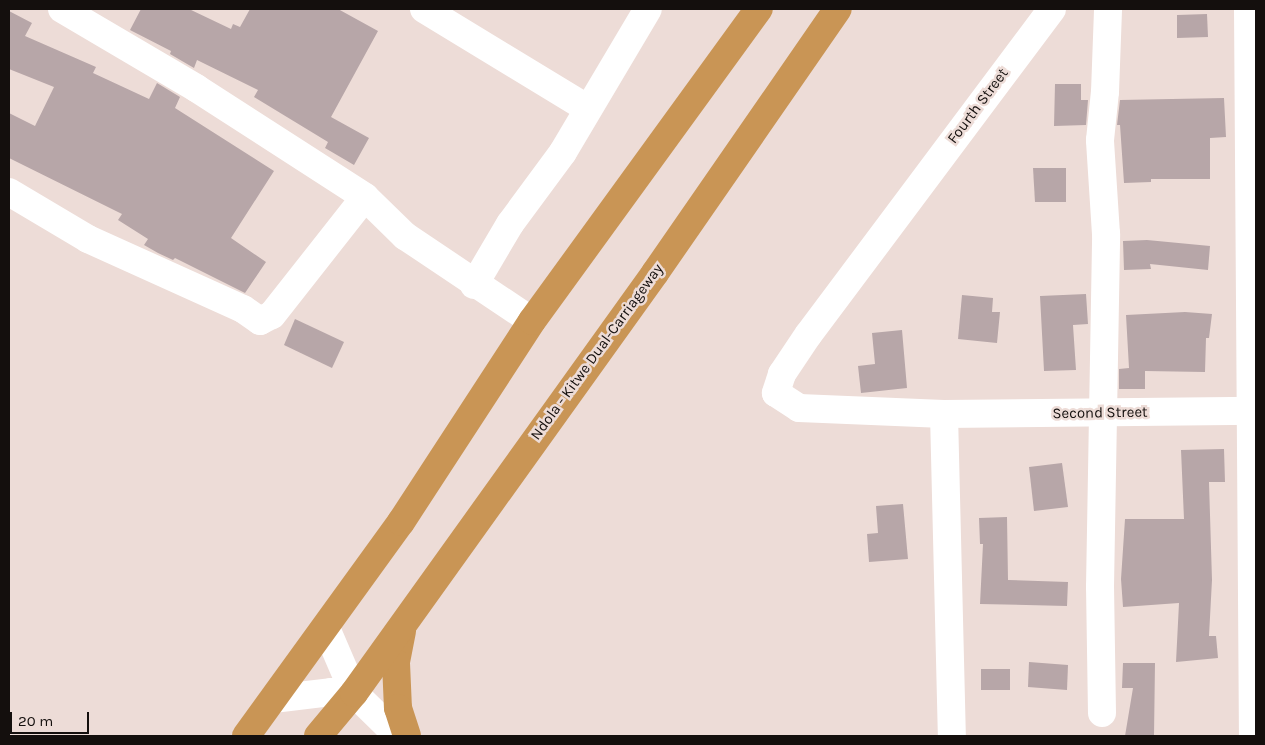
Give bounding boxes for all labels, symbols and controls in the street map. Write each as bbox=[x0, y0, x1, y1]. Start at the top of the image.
street label: Fourth Street bbox=[944, 65, 1012, 147]
street label: Ndola - Kitwe Dual-Carriageway bbox=[527, 260, 667, 444]
street label: Second Street bbox=[1052, 403, 1148, 423]
scale bar bbox=[12, 702, 91, 734]
text: 20 m bbox=[18, 712, 53, 730]

